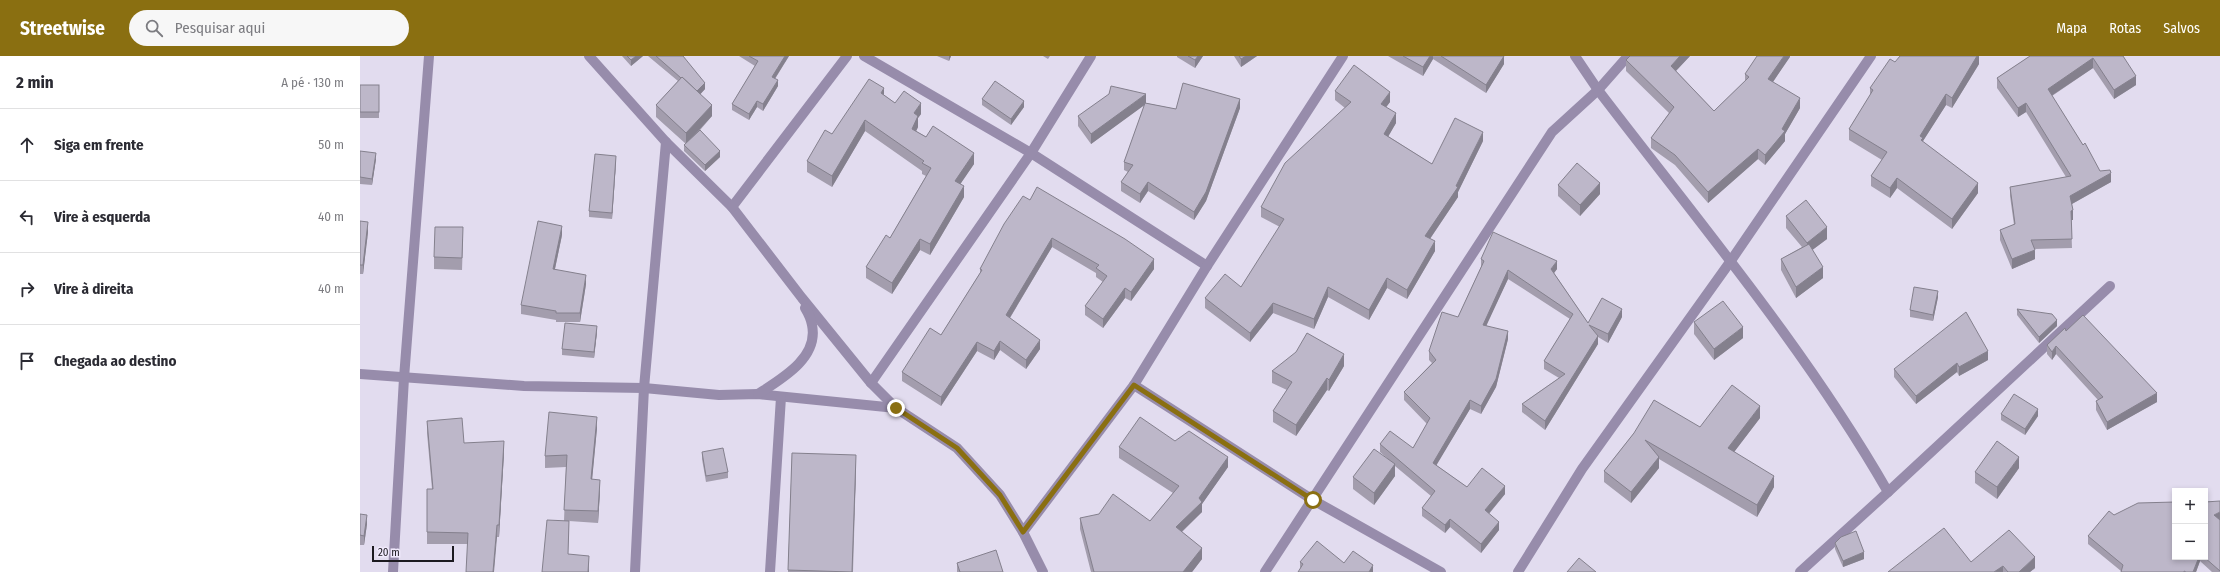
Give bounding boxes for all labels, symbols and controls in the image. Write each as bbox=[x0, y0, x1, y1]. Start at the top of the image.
search box bbox=[129, 10, 409, 46]
text: Streetwise bbox=[20, 17, 105, 40]
icon: search bbox=[143, 17, 165, 39]
text: Pesquisar aqui bbox=[175, 19, 265, 37]
text: Mapa bbox=[2056, 20, 2087, 37]
text: Rotas bbox=[2109, 20, 2141, 37]
text: Salvos bbox=[2163, 20, 2200, 37]
text: 2 min bbox=[16, 72, 54, 93]
text: A pé · 130 m bbox=[281, 75, 344, 90]
icon: ahead bbox=[16, 134, 38, 156]
text: Siga em frente bbox=[54, 136, 144, 154]
text: 50 m bbox=[318, 137, 344, 152]
icon: left bbox=[16, 206, 38, 228]
text: Vire à esquerda bbox=[54, 208, 151, 226]
text: 40 m bbox=[318, 209, 344, 224]
icon: right bbox=[16, 278, 38, 300]
text: Vire à direita bbox=[54, 280, 133, 298]
text: 40 m bbox=[318, 281, 344, 296]
icon: arrive bbox=[16, 350, 38, 372]
text: Chegada ao destino bbox=[54, 352, 176, 370]
route end bbox=[887, 399, 905, 417]
map controls bbox=[2172, 488, 2208, 560]
button: + bbox=[2172, 488, 2208, 524]
route start bbox=[1304, 491, 1322, 509]
button: − bbox=[2172, 524, 2208, 560]
scale bar bbox=[372, 544, 454, 563]
text: 20 m bbox=[378, 546, 400, 559]

